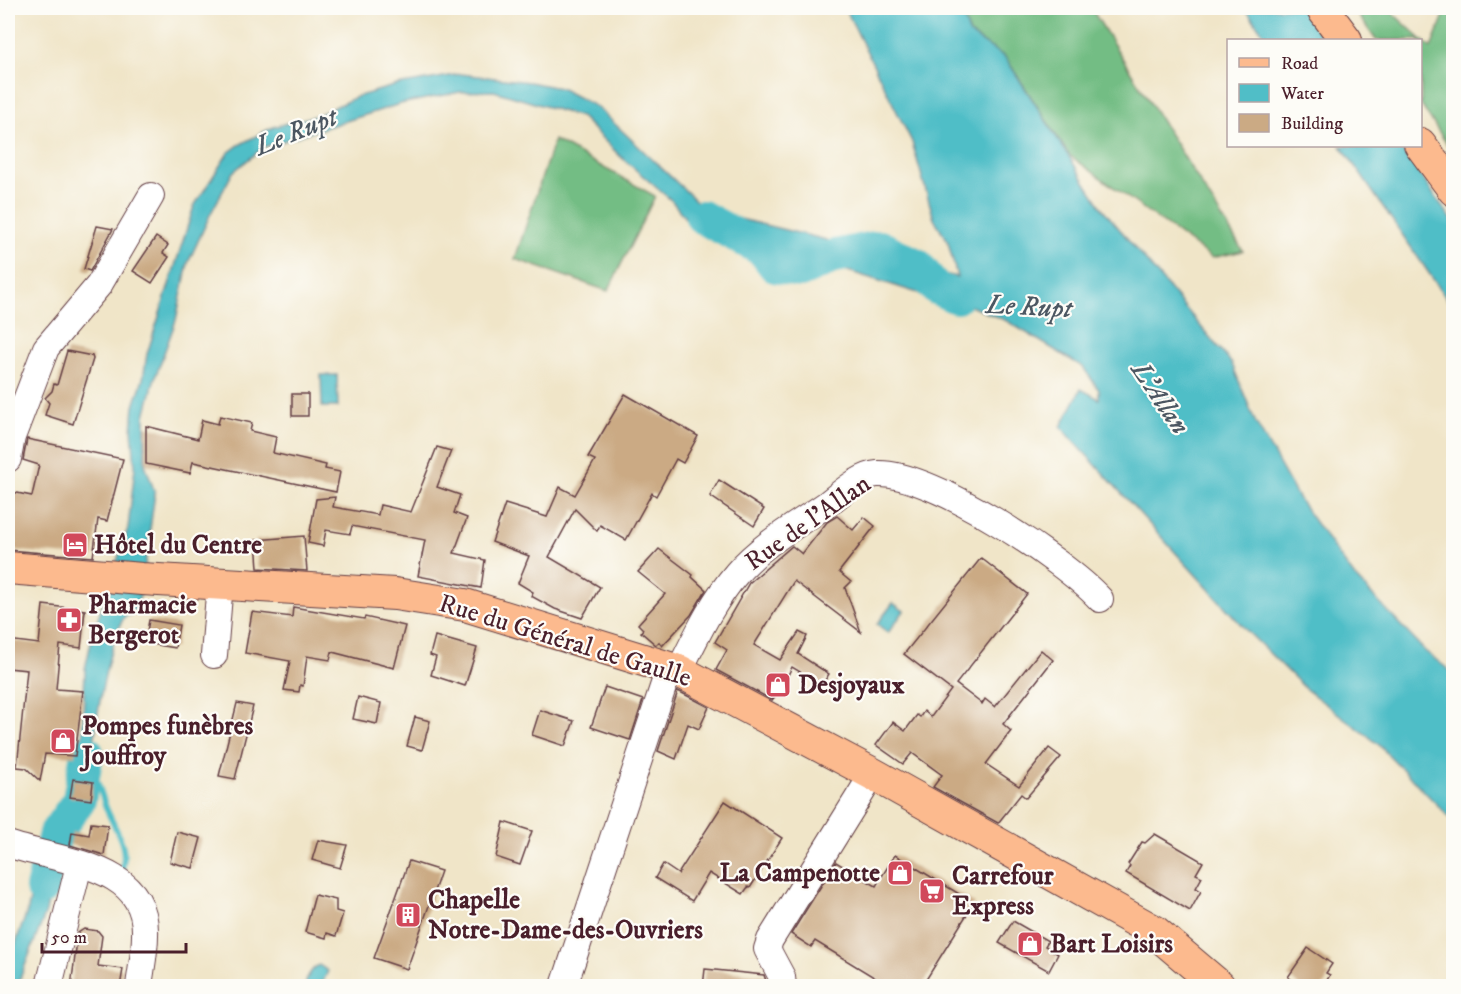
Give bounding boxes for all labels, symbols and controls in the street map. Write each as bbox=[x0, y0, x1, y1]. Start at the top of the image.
legend bbox=[1227, 39, 1422, 147]
text: Road bbox=[1281, 53, 1318, 75]
text: Water bbox=[1280, 83, 1324, 105]
water label: Le Rupt bbox=[248, 99, 344, 165]
text: Building bbox=[1281, 113, 1343, 135]
water label: Le Rupt bbox=[983, 288, 1075, 326]
water label: L'Allan bbox=[1122, 353, 1197, 441]
street label: Rue de l'Allan bbox=[739, 467, 878, 578]
place label: Hôtel du Centre bbox=[94, 529, 262, 562]
hotel icon: Hôtel du Centre bbox=[60, 530, 90, 560]
street label: Rue du Général de Gaulle bbox=[435, 587, 695, 695]
place label: Pharmacie Bergerot bbox=[88, 589, 197, 652]
pharmacy icon: Pharmacie Bergerot bbox=[54, 605, 84, 635]
place label: Desjoyaux bbox=[798, 669, 905, 702]
shop icon: Desjoyaux bbox=[763, 670, 793, 700]
place label: Pompes funèbres Jouffroy bbox=[79, 710, 253, 773]
shop icon: Pompes funèbres Jouffroy bbox=[48, 726, 78, 756]
place label: La Campenotte bbox=[719, 857, 880, 890]
shop icon: La Campenotte bbox=[885, 858, 915, 888]
place label: Carrefour Express bbox=[952, 860, 1054, 923]
supermarket icon: Carrefour Express bbox=[917, 876, 947, 906]
place label: Chapelle Notre-Dame-des-Ouvriers bbox=[428, 884, 703, 947]
building icon: Chapelle Notre-Dame-des-Ouvriers bbox=[393, 900, 423, 930]
scale bar bbox=[42, 916, 186, 954]
text: 50 m bbox=[51, 927, 87, 949]
place label: Bart Loisirs bbox=[1050, 928, 1173, 961]
shop icon: Bart Loisirs bbox=[1015, 929, 1045, 959]

